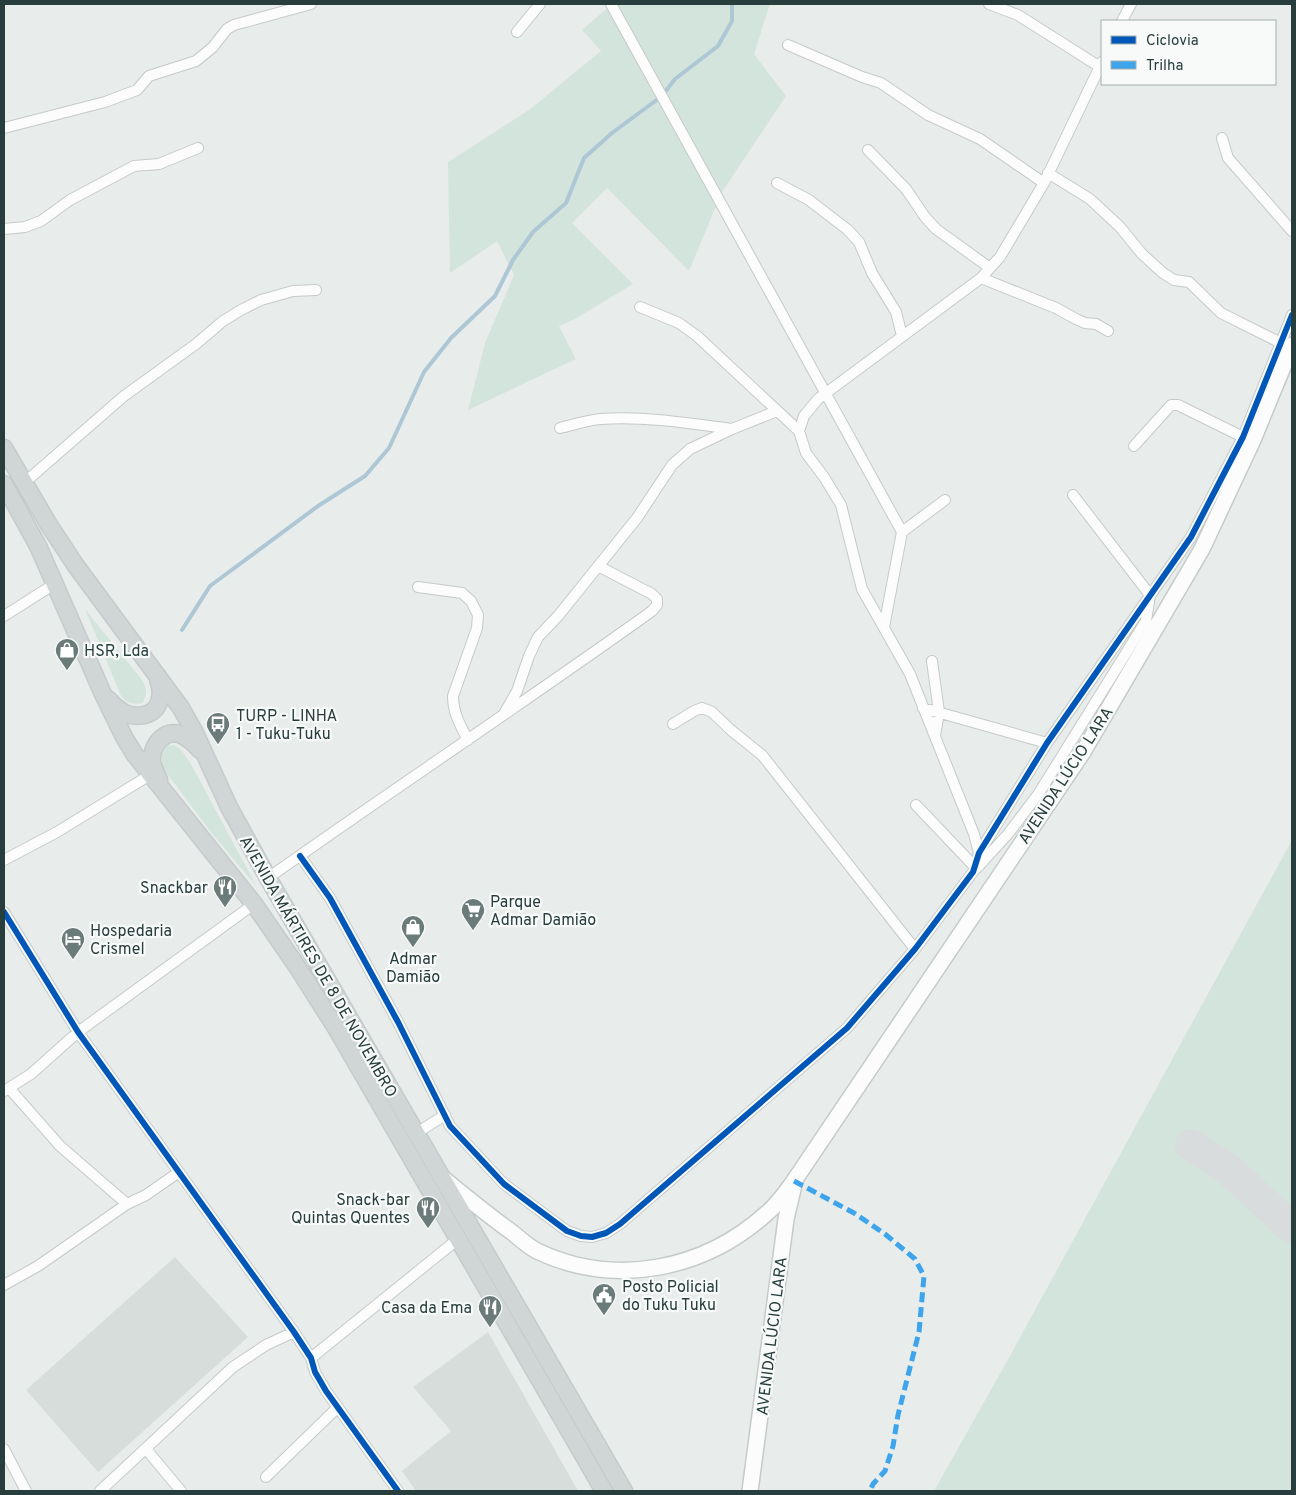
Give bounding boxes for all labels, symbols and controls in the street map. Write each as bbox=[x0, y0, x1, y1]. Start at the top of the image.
legend bbox=[1101, 20, 1276, 85]
text: Ciclovia bbox=[1146, 32, 1199, 51]
text: Trilha bbox=[1146, 57, 1183, 76]
shop icon: HSR, Lda bbox=[54, 637, 80, 671]
place label: HSR, Lda bbox=[84, 642, 149, 662]
street label: AVENIDA LÚCIO LARA bbox=[1013, 702, 1119, 849]
place label: TURP - LINHA 1 - Tuku-Tuku bbox=[236, 707, 338, 745]
bus stop icon: TURP - LINHA 1 - Tuku-Tuku bbox=[205, 711, 231, 745]
street label: AVENIDA MÁRTIRES DE 8 DE NOVEMBRO bbox=[234, 832, 402, 1101]
restaurant icon: Snackbar bbox=[212, 874, 238, 908]
place label: Snackbar bbox=[140, 879, 208, 899]
place label: Parque Admar Damião bbox=[490, 893, 596, 931]
supermarket icon: Parque Admar Damião bbox=[460, 897, 486, 931]
shop icon: Admar Damião bbox=[400, 914, 426, 948]
place label: Hospedaria Crismel bbox=[90, 922, 172, 960]
hotel icon: Hospedaria Crismel bbox=[60, 926, 86, 960]
place label: Admar Damião bbox=[386, 950, 440, 988]
place label: Snack-bar Quintas Quentes bbox=[291, 1191, 410, 1229]
restaurant icon: Snack-bar Quintas Quentes bbox=[415, 1195, 441, 1229]
street label: AVENIDA LÚCIO LARA bbox=[751, 1255, 793, 1417]
place label: Posto Policial do Tuku Tuku bbox=[622, 1278, 719, 1316]
public building icon: Posto Policial do Tuku Tuku bbox=[591, 1282, 617, 1316]
restaurant icon: Casa da Ema bbox=[477, 1294, 503, 1328]
place label: Casa da Ema bbox=[381, 1299, 472, 1319]

